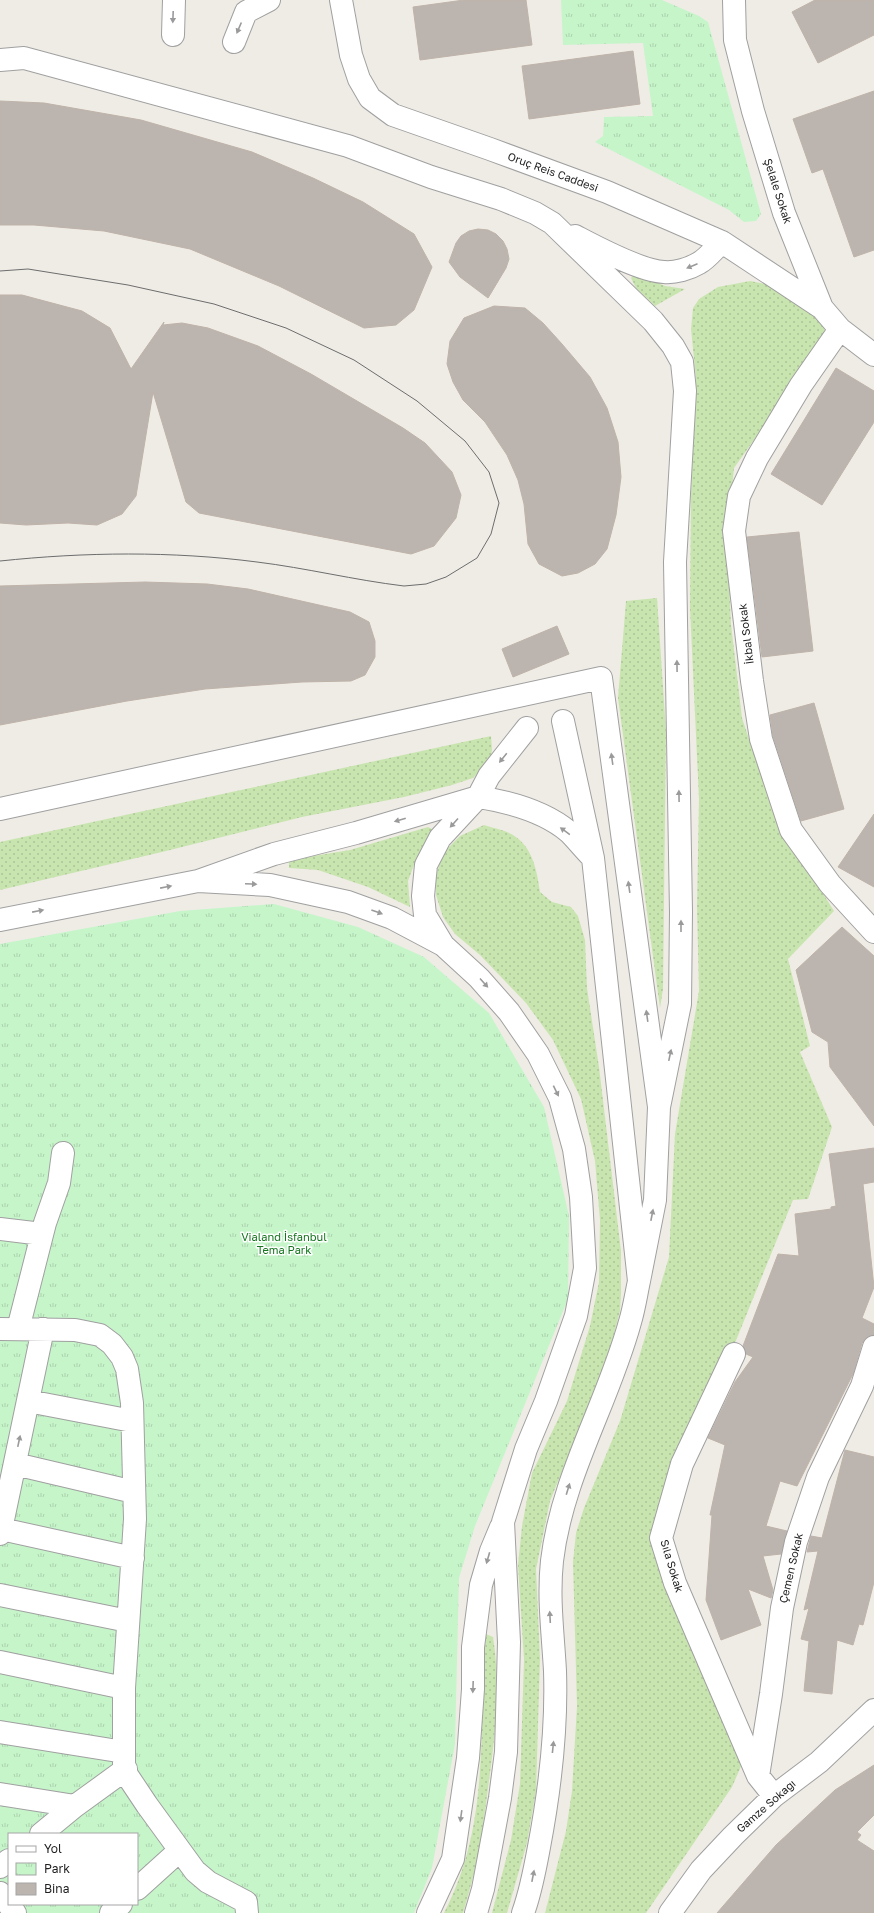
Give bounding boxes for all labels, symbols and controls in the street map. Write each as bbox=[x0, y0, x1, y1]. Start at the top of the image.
one-way arrow bbox=[170, 11, 177, 23]
one-way arrow bbox=[236, 22, 243, 34]
street label: Oruç Reis Caddesi bbox=[506, 149, 600, 194]
street label: Şelale Sokak bbox=[762, 157, 795, 225]
one-way arrow bbox=[686, 263, 698, 269]
street label: İkbal Sokak bbox=[735, 603, 756, 665]
one-way arrow bbox=[674, 659, 680, 672]
one-way arrow bbox=[499, 753, 507, 764]
one-way arrow bbox=[609, 753, 615, 765]
one-way arrow bbox=[676, 789, 682, 802]
one-way arrow bbox=[394, 817, 406, 823]
one-way arrow bbox=[449, 818, 459, 828]
one-way arrow bbox=[560, 827, 571, 835]
one-way arrow bbox=[245, 881, 258, 887]
one-way arrow bbox=[626, 881, 632, 894]
one-way arrow bbox=[160, 884, 172, 890]
one-way arrow bbox=[32, 908, 44, 914]
one-way arrow bbox=[371, 910, 383, 916]
one-way arrow bbox=[678, 919, 684, 932]
one-way arrow bbox=[479, 979, 488, 988]
one-way arrow bbox=[644, 1010, 650, 1022]
one-way arrow bbox=[667, 1049, 673, 1061]
one-way arrow bbox=[553, 1085, 559, 1097]
one-way arrow bbox=[649, 1209, 655, 1221]
park label: Vialand İsfanbul Tema Park bbox=[241, 1230, 327, 1256]
one-way arrow bbox=[17, 1435, 23, 1447]
one-way arrow bbox=[565, 1483, 571, 1495]
street label: Çemen Sokak bbox=[776, 1532, 805, 1604]
street label: Sıla Sokak bbox=[658, 1538, 687, 1594]
one-way arrow bbox=[485, 1553, 491, 1565]
one-way arrow bbox=[547, 1611, 554, 1623]
one-way arrow bbox=[469, 1681, 476, 1693]
one-way arrow bbox=[550, 1741, 556, 1753]
street label: Gamze Sokağı bbox=[733, 1776, 798, 1835]
one-way arrow bbox=[458, 1810, 464, 1822]
legend bbox=[8, 1833, 138, 1905]
text: Yol bbox=[44, 1841, 62, 1856]
text: Park bbox=[44, 1861, 70, 1876]
one-way arrow bbox=[531, 1869, 537, 1882]
text: Bina bbox=[44, 1881, 69, 1896]

